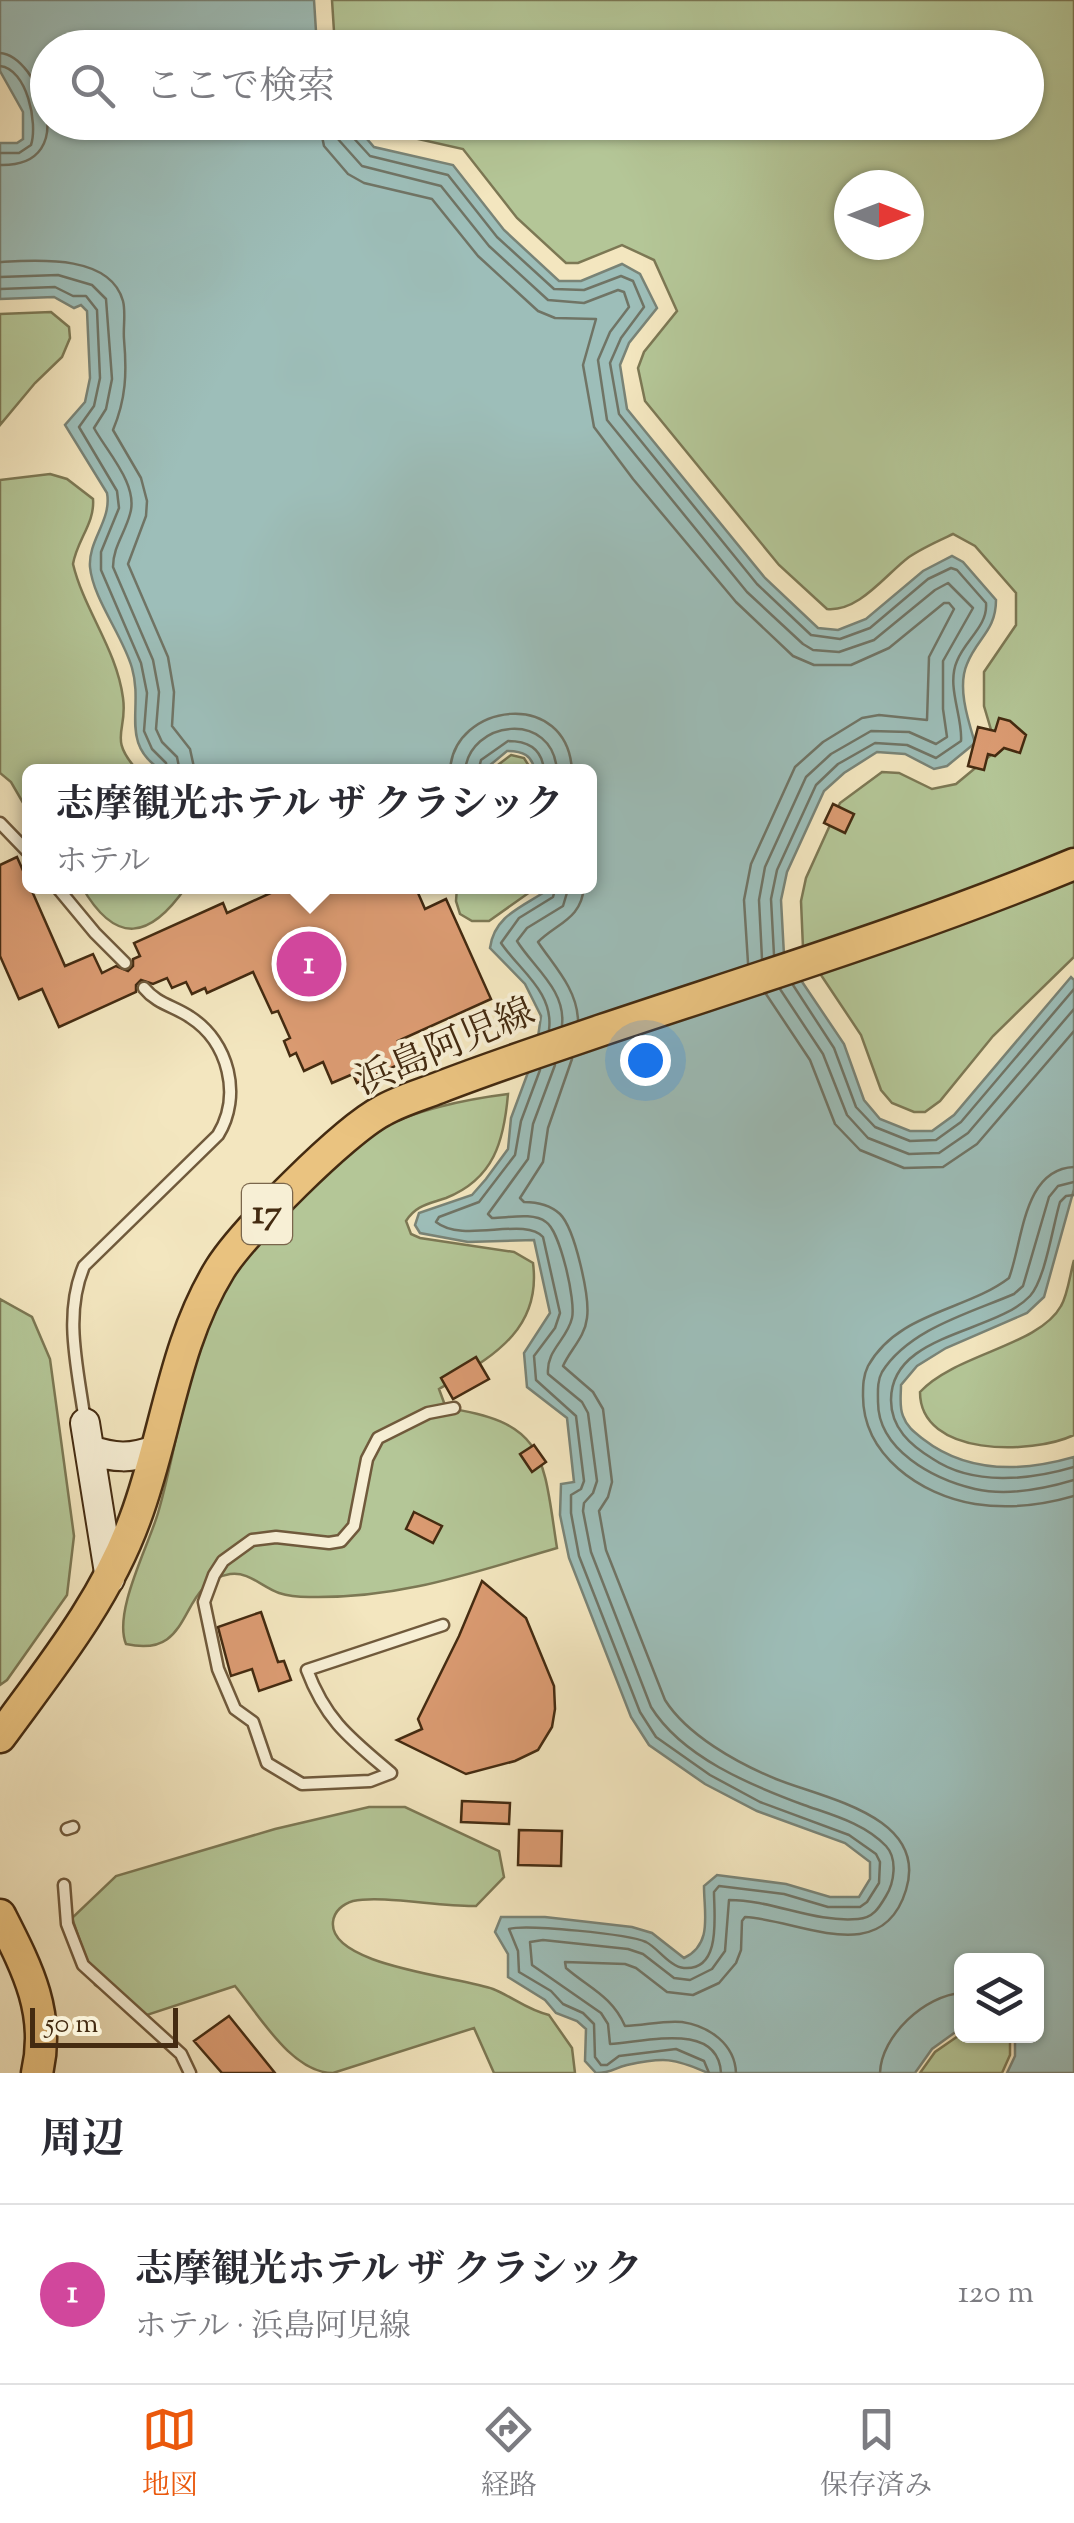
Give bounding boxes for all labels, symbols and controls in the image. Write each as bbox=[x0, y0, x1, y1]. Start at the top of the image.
search box bbox=[30, 30, 1044, 140]
icon: search bbox=[65, 58, 120, 113]
text: ここで検索 bbox=[145, 62, 335, 116]
north arrow bbox=[834, 170, 924, 260]
popup bbox=[22, 764, 597, 894]
text: 志摩観光ホテル ザ クラシック bbox=[56, 780, 563, 834]
text: ホテル bbox=[56, 840, 150, 886]
pin: 1 bbox=[276, 926, 342, 1002]
street label: 浜島阿児線 bbox=[348, 987, 544, 1111]
your location bbox=[620, 1035, 671, 1086]
road number: 17 bbox=[242, 1184, 292, 1244]
map controls bbox=[954, 1953, 1044, 2043]
button: layers bbox=[954, 1953, 1044, 2043]
scale bar bbox=[30, 2003, 178, 2048]
text: 50 m bbox=[45, 2005, 99, 2045]
text: 周辺 bbox=[40, 2112, 124, 2172]
text: 志摩観光ホテル ザ クラシック bbox=[135, 2245, 643, 2299]
text: 1 bbox=[67, 2271, 78, 2317]
text: 120 m bbox=[958, 2271, 1034, 2317]
text: ホテル · 浜島阿児線 bbox=[135, 2305, 411, 2351]
tab: 地図 bbox=[142, 2402, 198, 2507]
tab: 経路 bbox=[481, 2402, 537, 2507]
tab: 保存済み bbox=[820, 2402, 932, 2507]

